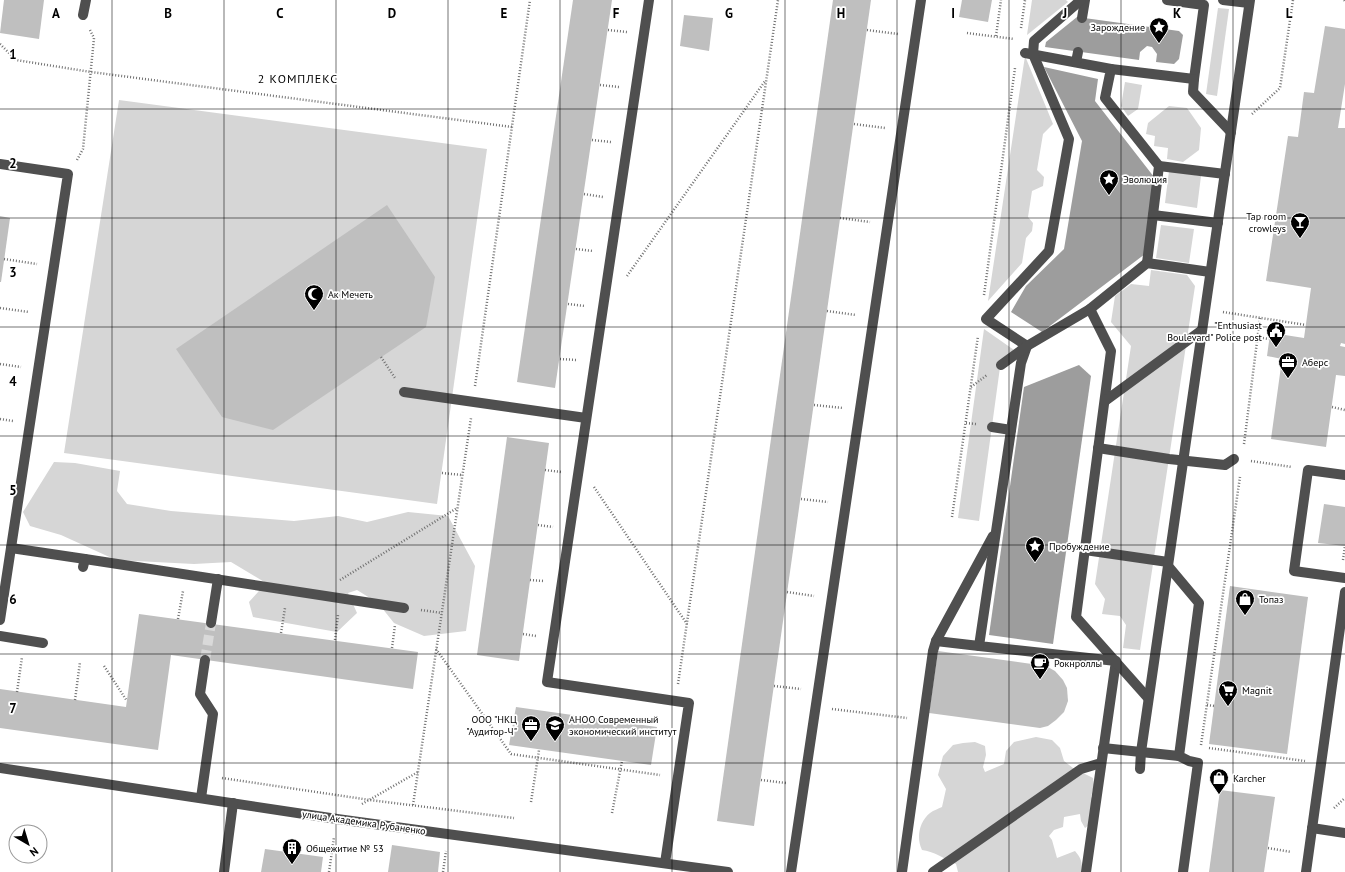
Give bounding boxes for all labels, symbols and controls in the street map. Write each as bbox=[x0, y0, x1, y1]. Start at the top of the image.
text: A bbox=[52, 5, 60, 22]
text: B bbox=[164, 5, 172, 22]
text: C bbox=[276, 5, 284, 22]
text: D bbox=[388, 5, 396, 22]
text: E bbox=[501, 5, 508, 22]
text: F bbox=[613, 5, 620, 22]
text: G bbox=[725, 5, 733, 22]
text: H bbox=[837, 5, 845, 22]
text: I bbox=[951, 5, 955, 22]
text: J bbox=[1062, 5, 1067, 22]
text: K bbox=[1173, 5, 1181, 22]
text: L bbox=[1286, 5, 1293, 22]
place icon: Зарождение bbox=[1148, 16, 1170, 44]
place label: Зарождение bbox=[1091, 21, 1145, 34]
text: 1 bbox=[9, 46, 17, 63]
district label: 2 КОМПЛЕКС bbox=[258, 71, 338, 86]
text: 2 bbox=[9, 155, 17, 172]
place icon: Эволюция bbox=[1098, 168, 1120, 196]
place label: Эволюция bbox=[1123, 173, 1167, 186]
place label: Tap room сrowleys bbox=[1246, 210, 1286, 235]
bar icon: Tap room сrowleys bbox=[1289, 211, 1311, 239]
text: 3 bbox=[9, 264, 17, 281]
mosque icon: Ак Мечеть bbox=[303, 283, 325, 311]
place label: Ак Мечеть bbox=[328, 288, 373, 301]
place label: "Enthusiast Boulevard" Police post bbox=[1167, 319, 1263, 344]
public building icon: "Enthusiast Boulevard" Police post bbox=[1265, 320, 1287, 348]
office icon: Аберс bbox=[1277, 351, 1299, 379]
place label: Аберс bbox=[1302, 356, 1329, 369]
text: 4 bbox=[9, 373, 17, 390]
text: 5 bbox=[9, 482, 17, 499]
place icon: Пробуждение bbox=[1024, 535, 1046, 563]
place label: Пробуждение bbox=[1049, 540, 1110, 553]
shop icon: Топаз bbox=[1234, 588, 1256, 616]
text: 6 bbox=[9, 591, 17, 608]
place label: Топаз bbox=[1259, 593, 1283, 606]
cafe icon: Рокнроллы bbox=[1029, 652, 1051, 680]
place label: Рокнроллы bbox=[1054, 657, 1102, 670]
supermarket icon: Magnit bbox=[1217, 679, 1239, 707]
place label: Magnit bbox=[1242, 684, 1272, 697]
text: 7 bbox=[9, 700, 17, 717]
place label: ООО "НКЦ "Аудитор-Ч" bbox=[466, 713, 517, 738]
place label: АНОО Современный экономический институт bbox=[569, 713, 676, 738]
office icon: ООО "НКЦ "Аудитор-Ч" bbox=[520, 714, 542, 742]
school or university icon: АНОО Современный экономический институт bbox=[544, 714, 566, 742]
shop icon: Karcher bbox=[1208, 767, 1230, 795]
place label: Karcher bbox=[1233, 772, 1266, 785]
street label: улица Академика Рубаненко bbox=[301, 807, 427, 838]
north arrow bbox=[8, 824, 48, 864]
building icon: Общежитие № 53 bbox=[281, 837, 303, 865]
place label: Общежитие № 53 bbox=[306, 842, 384, 855]
text: N bbox=[27, 844, 41, 860]

